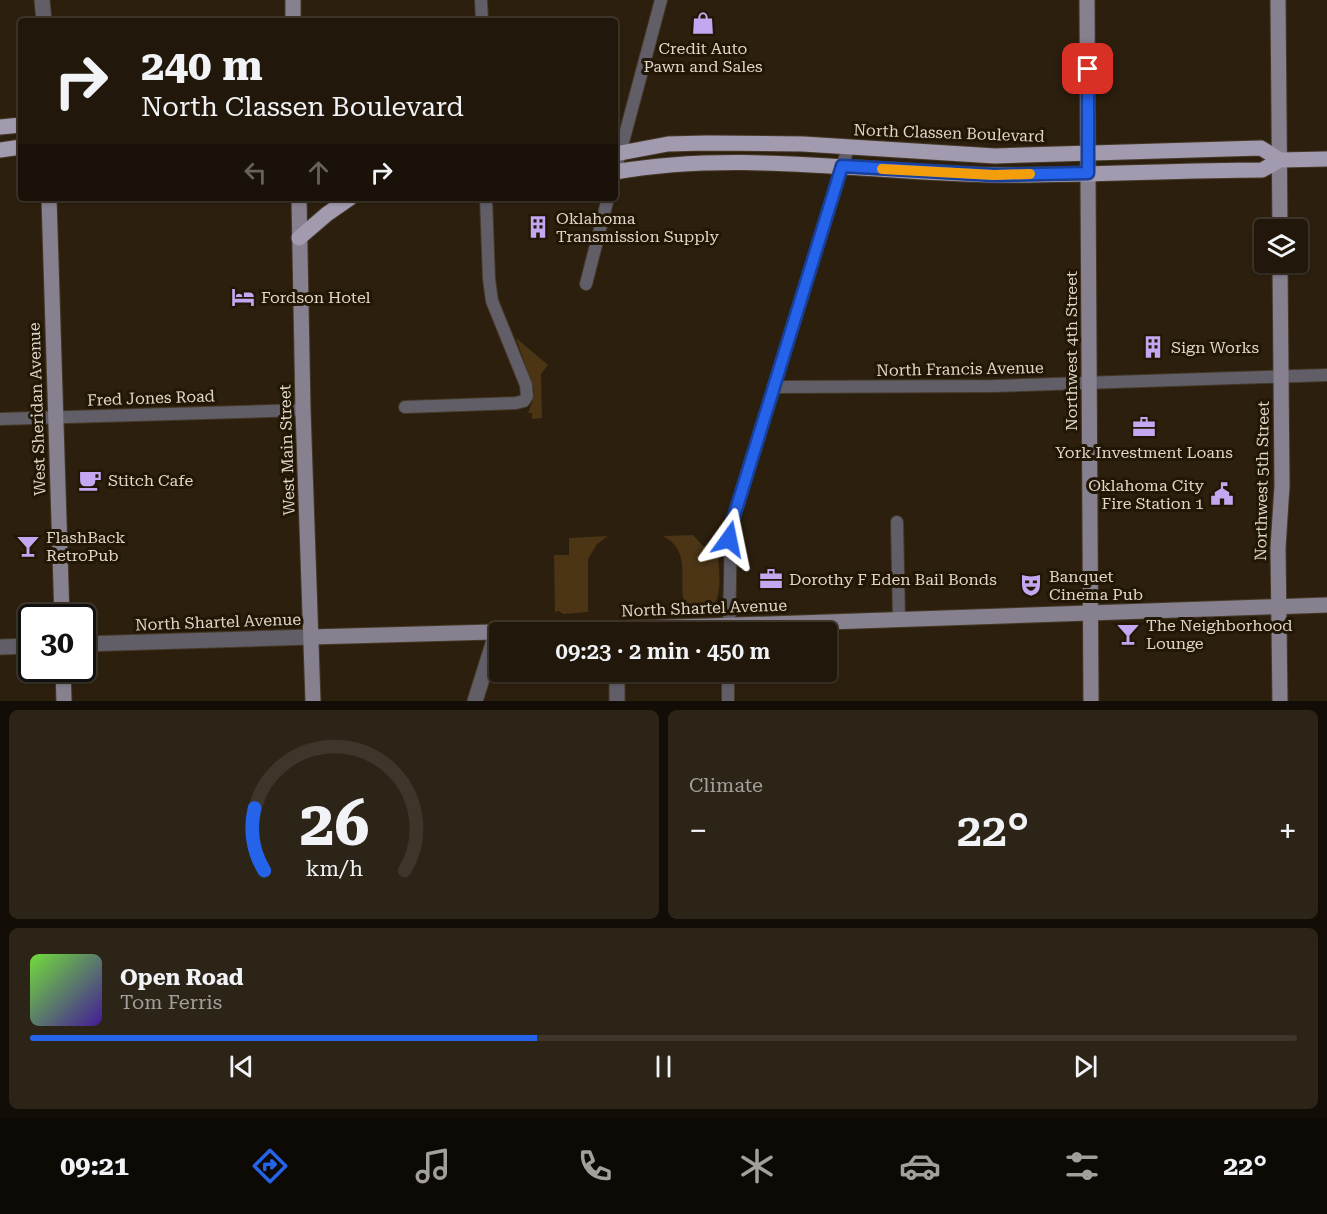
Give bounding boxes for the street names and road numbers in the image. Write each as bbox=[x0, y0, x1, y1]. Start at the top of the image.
street label: North Classen Boulevard bbox=[853, 120, 1045, 146]
street label: Northwest 4th Street bbox=[1062, 271, 1081, 431]
street label: West Sheridan Avenue bbox=[24, 322, 50, 496]
street label: North Francis Avenue bbox=[876, 358, 1044, 380]
street label: West Main Street bbox=[275, 384, 299, 516]
street label: Fred Jones Road bbox=[87, 386, 215, 410]
street label: Northwest 5th Street bbox=[1251, 401, 1273, 561]
street label: North Shartel Avenue bbox=[621, 596, 788, 620]
street label: North Shartel Avenue bbox=[135, 610, 302, 634]

